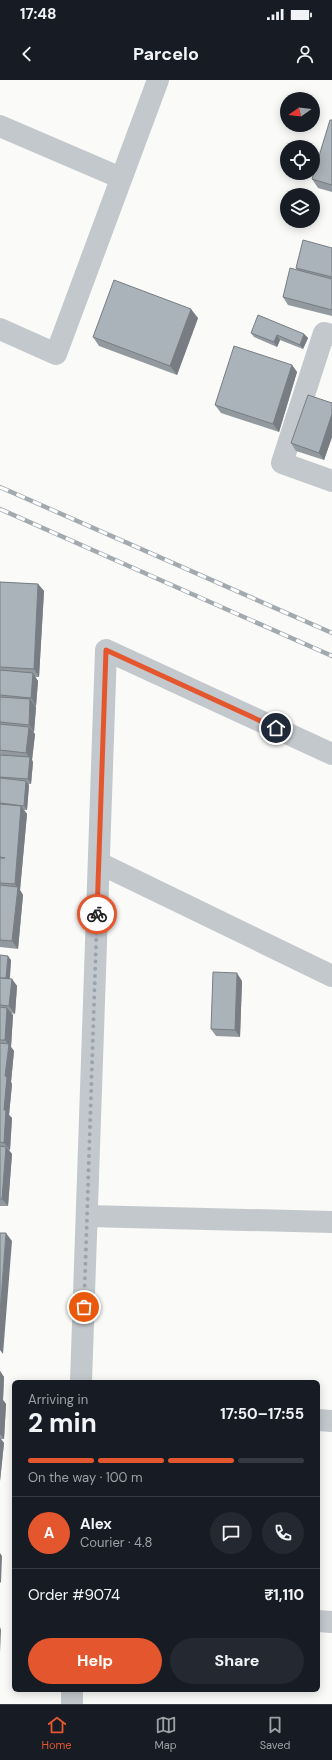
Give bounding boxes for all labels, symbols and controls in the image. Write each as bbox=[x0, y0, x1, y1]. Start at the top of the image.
text: 17:48 bbox=[20, 4, 57, 24]
text: Parcelo bbox=[133, 42, 199, 66]
icon: back bbox=[16, 43, 38, 65]
icon: person bbox=[294, 43, 316, 65]
north arrow bbox=[280, 92, 320, 132]
map controls bbox=[280, 92, 320, 228]
button: locate bbox=[280, 140, 320, 180]
button: layers bbox=[280, 188, 320, 228]
pin bbox=[259, 711, 293, 745]
icon: home bbox=[265, 717, 287, 739]
courier bbox=[77, 894, 117, 934]
icon: bike bbox=[86, 903, 108, 925]
pin bbox=[67, 1290, 101, 1324]
icon: bag bbox=[73, 1296, 95, 1318]
text: Arriving in bbox=[28, 1391, 88, 1408]
text: 17:50–17:55 bbox=[220, 1404, 304, 1424]
text: 2 min bbox=[28, 1406, 97, 1440]
text: On the way · 100 m bbox=[28, 1469, 143, 1486]
button: chat bbox=[210, 1512, 252, 1554]
button: phone bbox=[262, 1512, 304, 1554]
text: Alex bbox=[80, 1514, 112, 1534]
text: A bbox=[44, 1523, 54, 1543]
text: Courier · 4.8 bbox=[80, 1534, 152, 1551]
text: Order #9074 bbox=[28, 1585, 120, 1605]
text: ₹1,110 bbox=[264, 1585, 304, 1605]
button: Help bbox=[28, 1638, 162, 1684]
button: Share bbox=[170, 1638, 304, 1684]
tab: Home bbox=[41, 1714, 72, 1752]
tab: Map bbox=[155, 1714, 177, 1752]
tab: Saved bbox=[260, 1714, 290, 1752]

